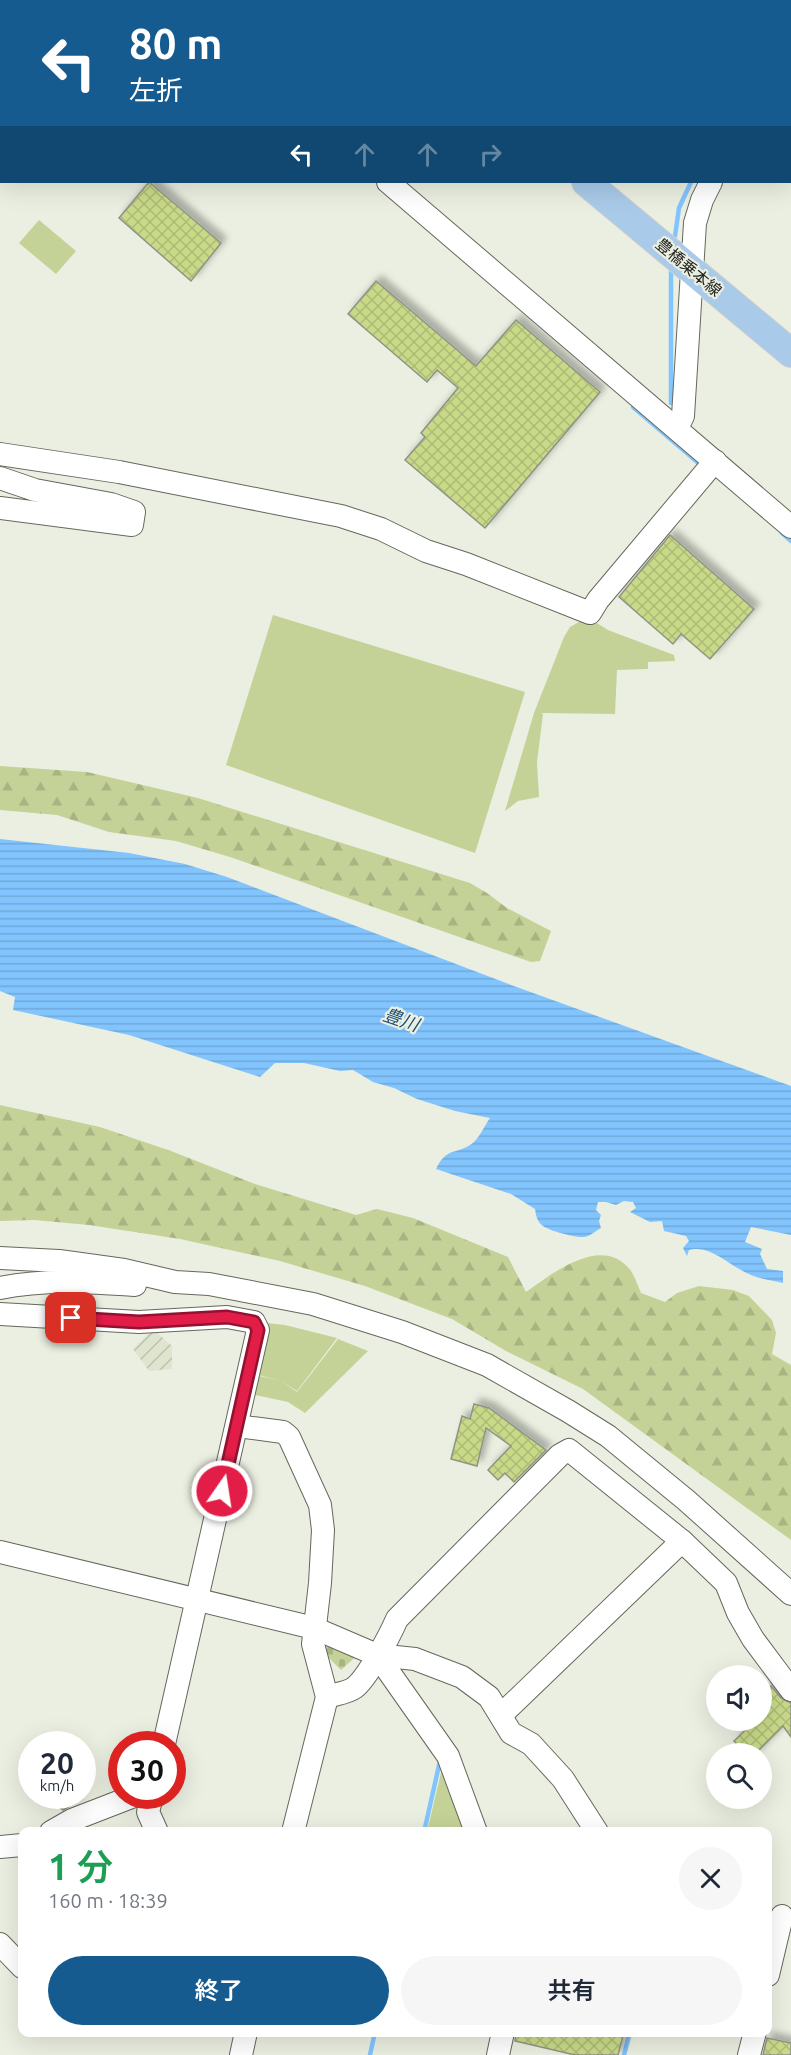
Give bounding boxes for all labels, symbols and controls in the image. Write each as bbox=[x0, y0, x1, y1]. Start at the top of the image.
text: 80 m bbox=[129, 20, 223, 67]
icon: left bbox=[30, 24, 108, 102]
text: 左折 bbox=[129, 75, 183, 105]
icon: left bbox=[285, 138, 318, 171]
icon: ahead bbox=[348, 138, 381, 171]
icon: ahead bbox=[411, 138, 444, 171]
icon: right bbox=[474, 138, 507, 171]
street label: 豊橋乗本線 bbox=[653, 234, 725, 300]
water label: 豊川 bbox=[381, 1004, 423, 1035]
pin bbox=[45, 1292, 96, 1343]
icon: arrive bbox=[54, 1301, 87, 1334]
position arrow bbox=[190, 1459, 254, 1523]
map controls bbox=[706, 1665, 772, 1809]
button: sound bbox=[706, 1665, 772, 1731]
speed limit sign: 30 bbox=[108, 1731, 186, 1809]
button: search bbox=[706, 1743, 772, 1809]
text: 20 bbox=[40, 1746, 74, 1780]
text: km/h bbox=[40, 1777, 74, 1794]
text: 1 分 bbox=[48, 1846, 113, 1887]
button: close bbox=[679, 1847, 742, 1910]
text: 160 m · 18:39 bbox=[48, 1889, 168, 1912]
button: 終了 bbox=[48, 1956, 389, 2025]
button: 共有 bbox=[401, 1956, 742, 2025]

